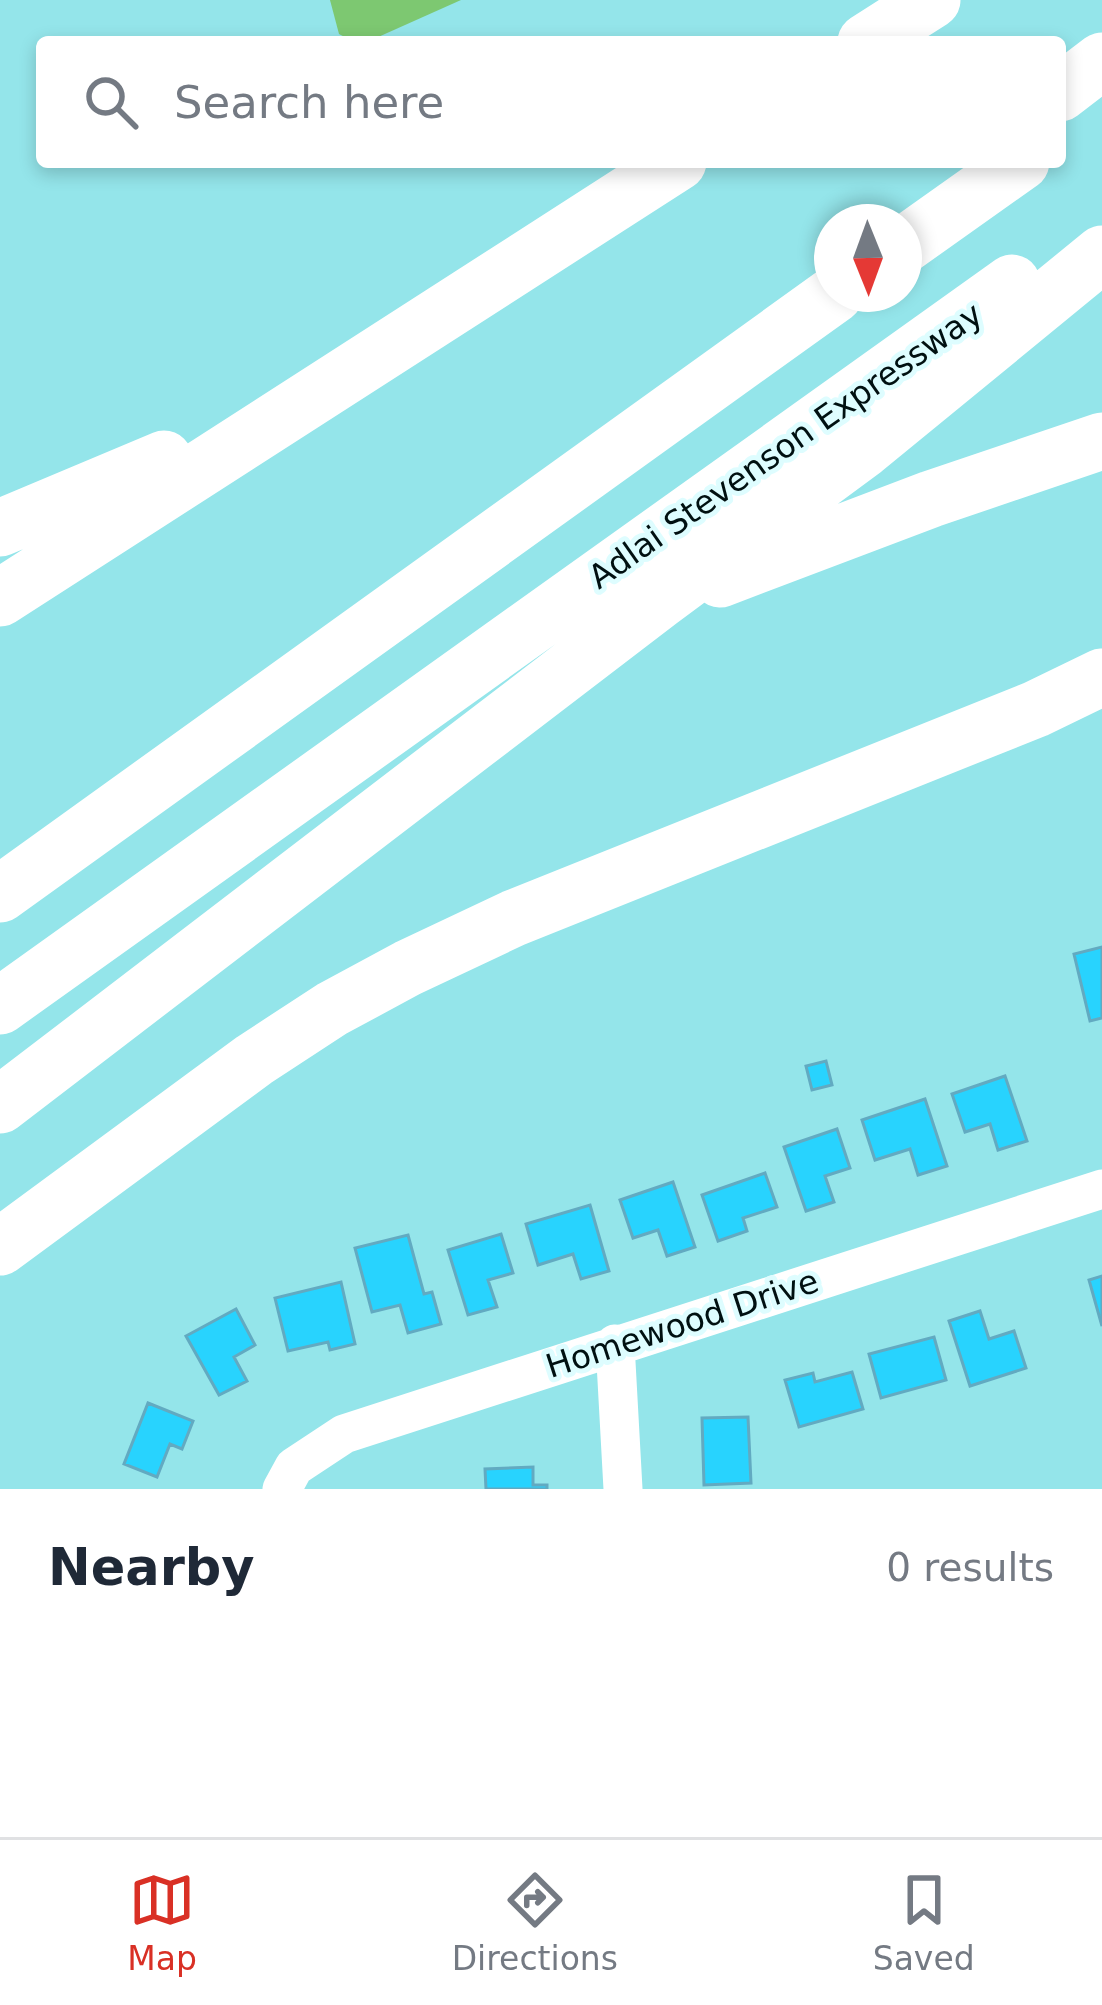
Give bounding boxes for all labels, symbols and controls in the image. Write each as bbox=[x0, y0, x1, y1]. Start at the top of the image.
search box bbox=[36, 36, 1066, 168]
icon: search bbox=[78, 69, 144, 135]
text: Search here bbox=[174, 76, 444, 129]
north arrow bbox=[814, 204, 922, 312]
street label: Adlai Stevenson Expressway bbox=[581, 294, 990, 597]
street label: Homewood Drive bbox=[541, 1261, 823, 1386]
text: Nearby bbox=[48, 1538, 255, 1597]
text: 0 results bbox=[886, 1545, 1054, 1590]
tab: Map bbox=[127, 1867, 197, 1978]
tab: Directions bbox=[452, 1867, 618, 1978]
tab: Saved bbox=[873, 1867, 975, 1978]

